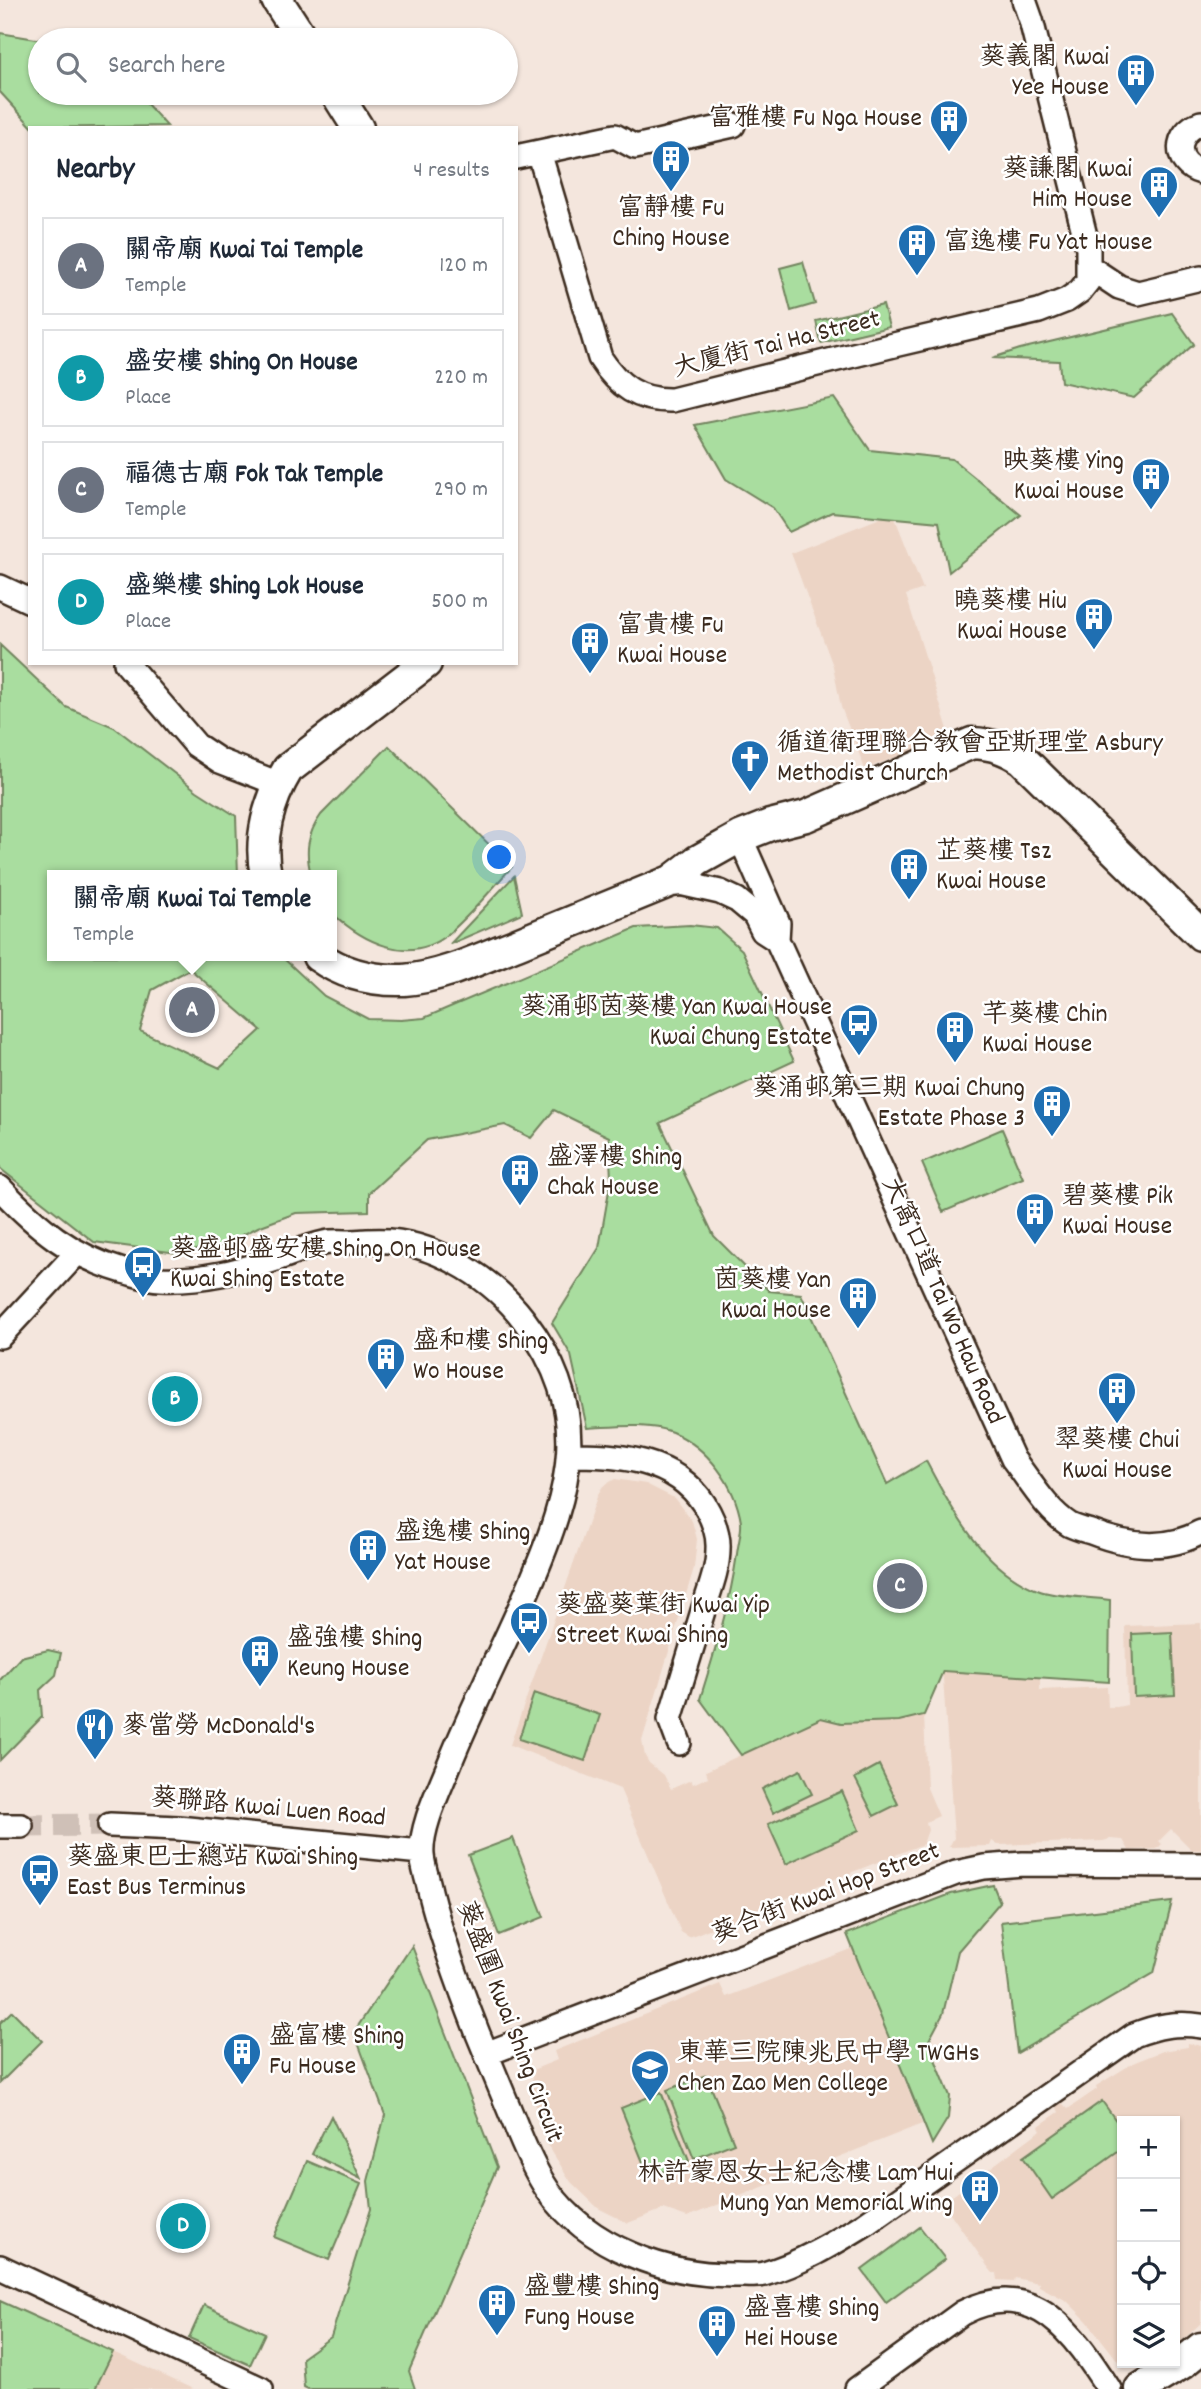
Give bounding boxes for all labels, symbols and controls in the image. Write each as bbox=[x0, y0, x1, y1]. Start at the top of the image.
search box bbox=[28, 28, 518, 105]
place label: 葵義閣 Kwai Yee House bbox=[979, 40, 1109, 107]
icon: search bbox=[52, 48, 90, 86]
text: Search here bbox=[108, 48, 226, 85]
building icon: 葵義閣 Kwai Yee House bbox=[1115, 52, 1157, 107]
building icon: 富雅樓 Fu Nga House bbox=[928, 98, 970, 153]
place label: 富雅樓 Fu Nga House bbox=[708, 101, 922, 138]
building icon: 富靜樓 Fu Ching House bbox=[650, 138, 692, 193]
text: Nearby bbox=[56, 150, 134, 193]
place label: 葵謙閣 Kwai Him House bbox=[1002, 152, 1132, 219]
text: 4 results bbox=[413, 155, 490, 188]
building icon: 葵謙閣 Kwai Him House bbox=[1138, 164, 1180, 219]
place label: 富靜樓 Fu Ching House bbox=[612, 191, 730, 258]
building icon: 富逸樓 Fu Yat House bbox=[896, 222, 938, 277]
place label: 富逸樓 Fu Yat House bbox=[944, 225, 1152, 262]
text: 關帝廟 Kwai Tai Temple bbox=[125, 233, 363, 270]
text: A bbox=[75, 250, 87, 283]
text: 120 m bbox=[439, 250, 488, 283]
text: Temple bbox=[125, 270, 186, 303]
street label: 大廈街 Tai Ha Street bbox=[670, 301, 885, 389]
text: 盛安樓 Shing On House bbox=[125, 345, 358, 382]
text: B bbox=[76, 362, 86, 395]
text: 220 m bbox=[434, 362, 488, 395]
text: Place bbox=[125, 382, 171, 415]
place label: 映葵樓 Ying Kwai House bbox=[1002, 444, 1124, 511]
building icon: 映葵樓 Ying Kwai House bbox=[1130, 456, 1172, 511]
text: 福德古廟 Fok Tak Temple bbox=[125, 457, 383, 494]
text: C bbox=[75, 474, 87, 507]
text: 290 m bbox=[434, 474, 488, 507]
text: Temple bbox=[125, 494, 186, 527]
text: 盛樂樓 Shing Lok House bbox=[125, 569, 364, 606]
place label: 曉葵樓 Hiu Kwai House bbox=[954, 584, 1067, 651]
text: D bbox=[75, 586, 87, 619]
text: 500 m bbox=[431, 586, 488, 619]
building icon: 曉葵樓 Hiu Kwai House bbox=[1073, 596, 1115, 651]
text: Place bbox=[125, 606, 171, 639]
place label: 富貴樓 Fu Kwai House bbox=[617, 608, 727, 675]
building icon: 富貴樓 Fu Kwai House bbox=[569, 620, 611, 675]
place label: 循道衛理聯合教會亞斯理堂 Asbury Methodist Church bbox=[777, 726, 1163, 793]
church icon: 循道衛理聯合教會亞斯理堂 Asbury Methodist Church bbox=[729, 738, 771, 793]
place label: 芷葵樓 Tsz Kwai House bbox=[936, 834, 1051, 901]
your location bbox=[482, 840, 516, 874]
building icon: 芷葵樓 Tsz Kwai House bbox=[888, 846, 930, 901]
popup bbox=[47, 870, 337, 961]
text: 關帝廟 Kwai Tai Temple bbox=[73, 882, 311, 919]
text: Temple bbox=[73, 919, 134, 952]
pin: A bbox=[169, 984, 215, 1036]
place label: 葵涌邨茵葵樓 Yan Kwai House Kwai Chung Estate bbox=[520, 990, 832, 1057]
place label: 芊葵樓 Chin Kwai House bbox=[982, 997, 1107, 1064]
bus stop icon: 葵涌邨茵葵樓 Yan Kwai House Kwai Chung Estate bbox=[838, 1002, 880, 1057]
building icon: 芊葵樓 Chin Kwai House bbox=[934, 1009, 976, 1064]
place label: 葵涌邨第三期 Kwai Chung Estate Phase 3 bbox=[752, 1071, 1025, 1138]
building icon: 葵涌邨第三期 Kwai Chung Estate Phase 3 bbox=[1031, 1083, 1073, 1138]
place label: 盛澤樓 Shing Chak House bbox=[547, 1140, 683, 1207]
building icon: 盛澤樓 Shing Chak House bbox=[499, 1152, 541, 1207]
street label: 大窩口道 Tai Wo Hau Road bbox=[871, 1172, 1013, 1430]
place label: 碧葵樓 Pik Kwai House bbox=[1062, 1179, 1173, 1246]
building icon: 碧葵樓 Pik Kwai House bbox=[1014, 1191, 1056, 1246]
place label: 葵盛邨盛安樓 Shing On House Kwai Shing Estate bbox=[170, 1232, 481, 1299]
bus stop icon: 葵盛邨盛安樓 Shing On House Kwai Shing Estate bbox=[122, 1244, 164, 1299]
place label: 茵葵樓 Yan Kwai House bbox=[713, 1263, 831, 1330]
building icon: 茵葵樓 Yan Kwai House bbox=[837, 1275, 879, 1330]
place label: 盛和樓 Shing Wo House bbox=[413, 1324, 549, 1391]
building icon: 盛和樓 Shing Wo House bbox=[365, 1336, 407, 1391]
building icon: 翠葵樓 Chui Kwai House bbox=[1096, 1370, 1138, 1425]
pin: B bbox=[152, 1373, 198, 1425]
place label: 翠葵樓 Chui Kwai House bbox=[1055, 1423, 1180, 1490]
place label: 盛逸樓 Shing Yat House bbox=[395, 1515, 531, 1582]
building icon: 盛逸樓 Shing Yat House bbox=[347, 1527, 389, 1582]
pin: C bbox=[877, 1560, 923, 1612]
place label: 葵盛葵葉街 Kwai Yip Street Kwai Shing bbox=[556, 1588, 770, 1655]
bus stop icon: 葵盛葵葉街 Kwai Yip Street Kwai Shing bbox=[508, 1600, 550, 1655]
place label: 盛強樓 Shing Keung House bbox=[287, 1621, 423, 1688]
building icon: 盛強樓 Shing Keung House bbox=[239, 1633, 281, 1688]
restaurant icon: 麥當勞 McDonald's bbox=[74, 1706, 116, 1761]
place label: 麥當勞 McDonald's bbox=[122, 1709, 315, 1746]
street label: 葵聯路 Kwai Luen Road bbox=[149, 1780, 387, 1838]
street label: 葵合街 Kwai Hop Street bbox=[707, 1833, 946, 1955]
place label: 葵盛東巴士總站 Kwai Shing East Bus Terminus bbox=[67, 1840, 358, 1907]
bus stop icon: 葵盛東巴士總站 Kwai Shing East Bus Terminus bbox=[19, 1852, 61, 1907]
street label: 葵盛圍 Kwai Shing Circuit bbox=[446, 1896, 572, 2149]
place label: 盛富樓 Shing Fu House bbox=[269, 2019, 405, 2086]
building icon: 盛富樓 Shing Fu House bbox=[221, 2031, 263, 2086]
place label: 東華三院陳兆民中學 TWGHs Chen Zao Men College bbox=[677, 2036, 980, 2103]
school or university icon: 東華三院陳兆民中學 TWGHs Chen Zao Men College bbox=[629, 2048, 671, 2103]
map controls bbox=[1117, 2116, 1180, 2368]
button: + bbox=[1117, 2116, 1180, 2179]
place label: 林許蒙恩女士紀念樓 Lam Hui Mung Yan Memorial Wing bbox=[637, 2156, 953, 2223]
building icon: 林許蒙恩女士紀念樓 Lam Hui Mung Yan Memorial Wing bbox=[959, 2168, 1001, 2223]
button: − bbox=[1117, 2179, 1180, 2242]
pin: D bbox=[160, 2200, 206, 2252]
button: locate bbox=[1117, 2242, 1180, 2305]
place label: 盛豐樓 Shing Fung House bbox=[524, 2270, 660, 2337]
building icon: 盛豐樓 Shing Fung House bbox=[476, 2282, 518, 2337]
place label: 盛喜樓 Shing Hei House bbox=[744, 2291, 880, 2358]
building icon: 盛喜樓 Shing Hei House bbox=[696, 2303, 738, 2358]
button: layers bbox=[1117, 2305, 1180, 2368]

